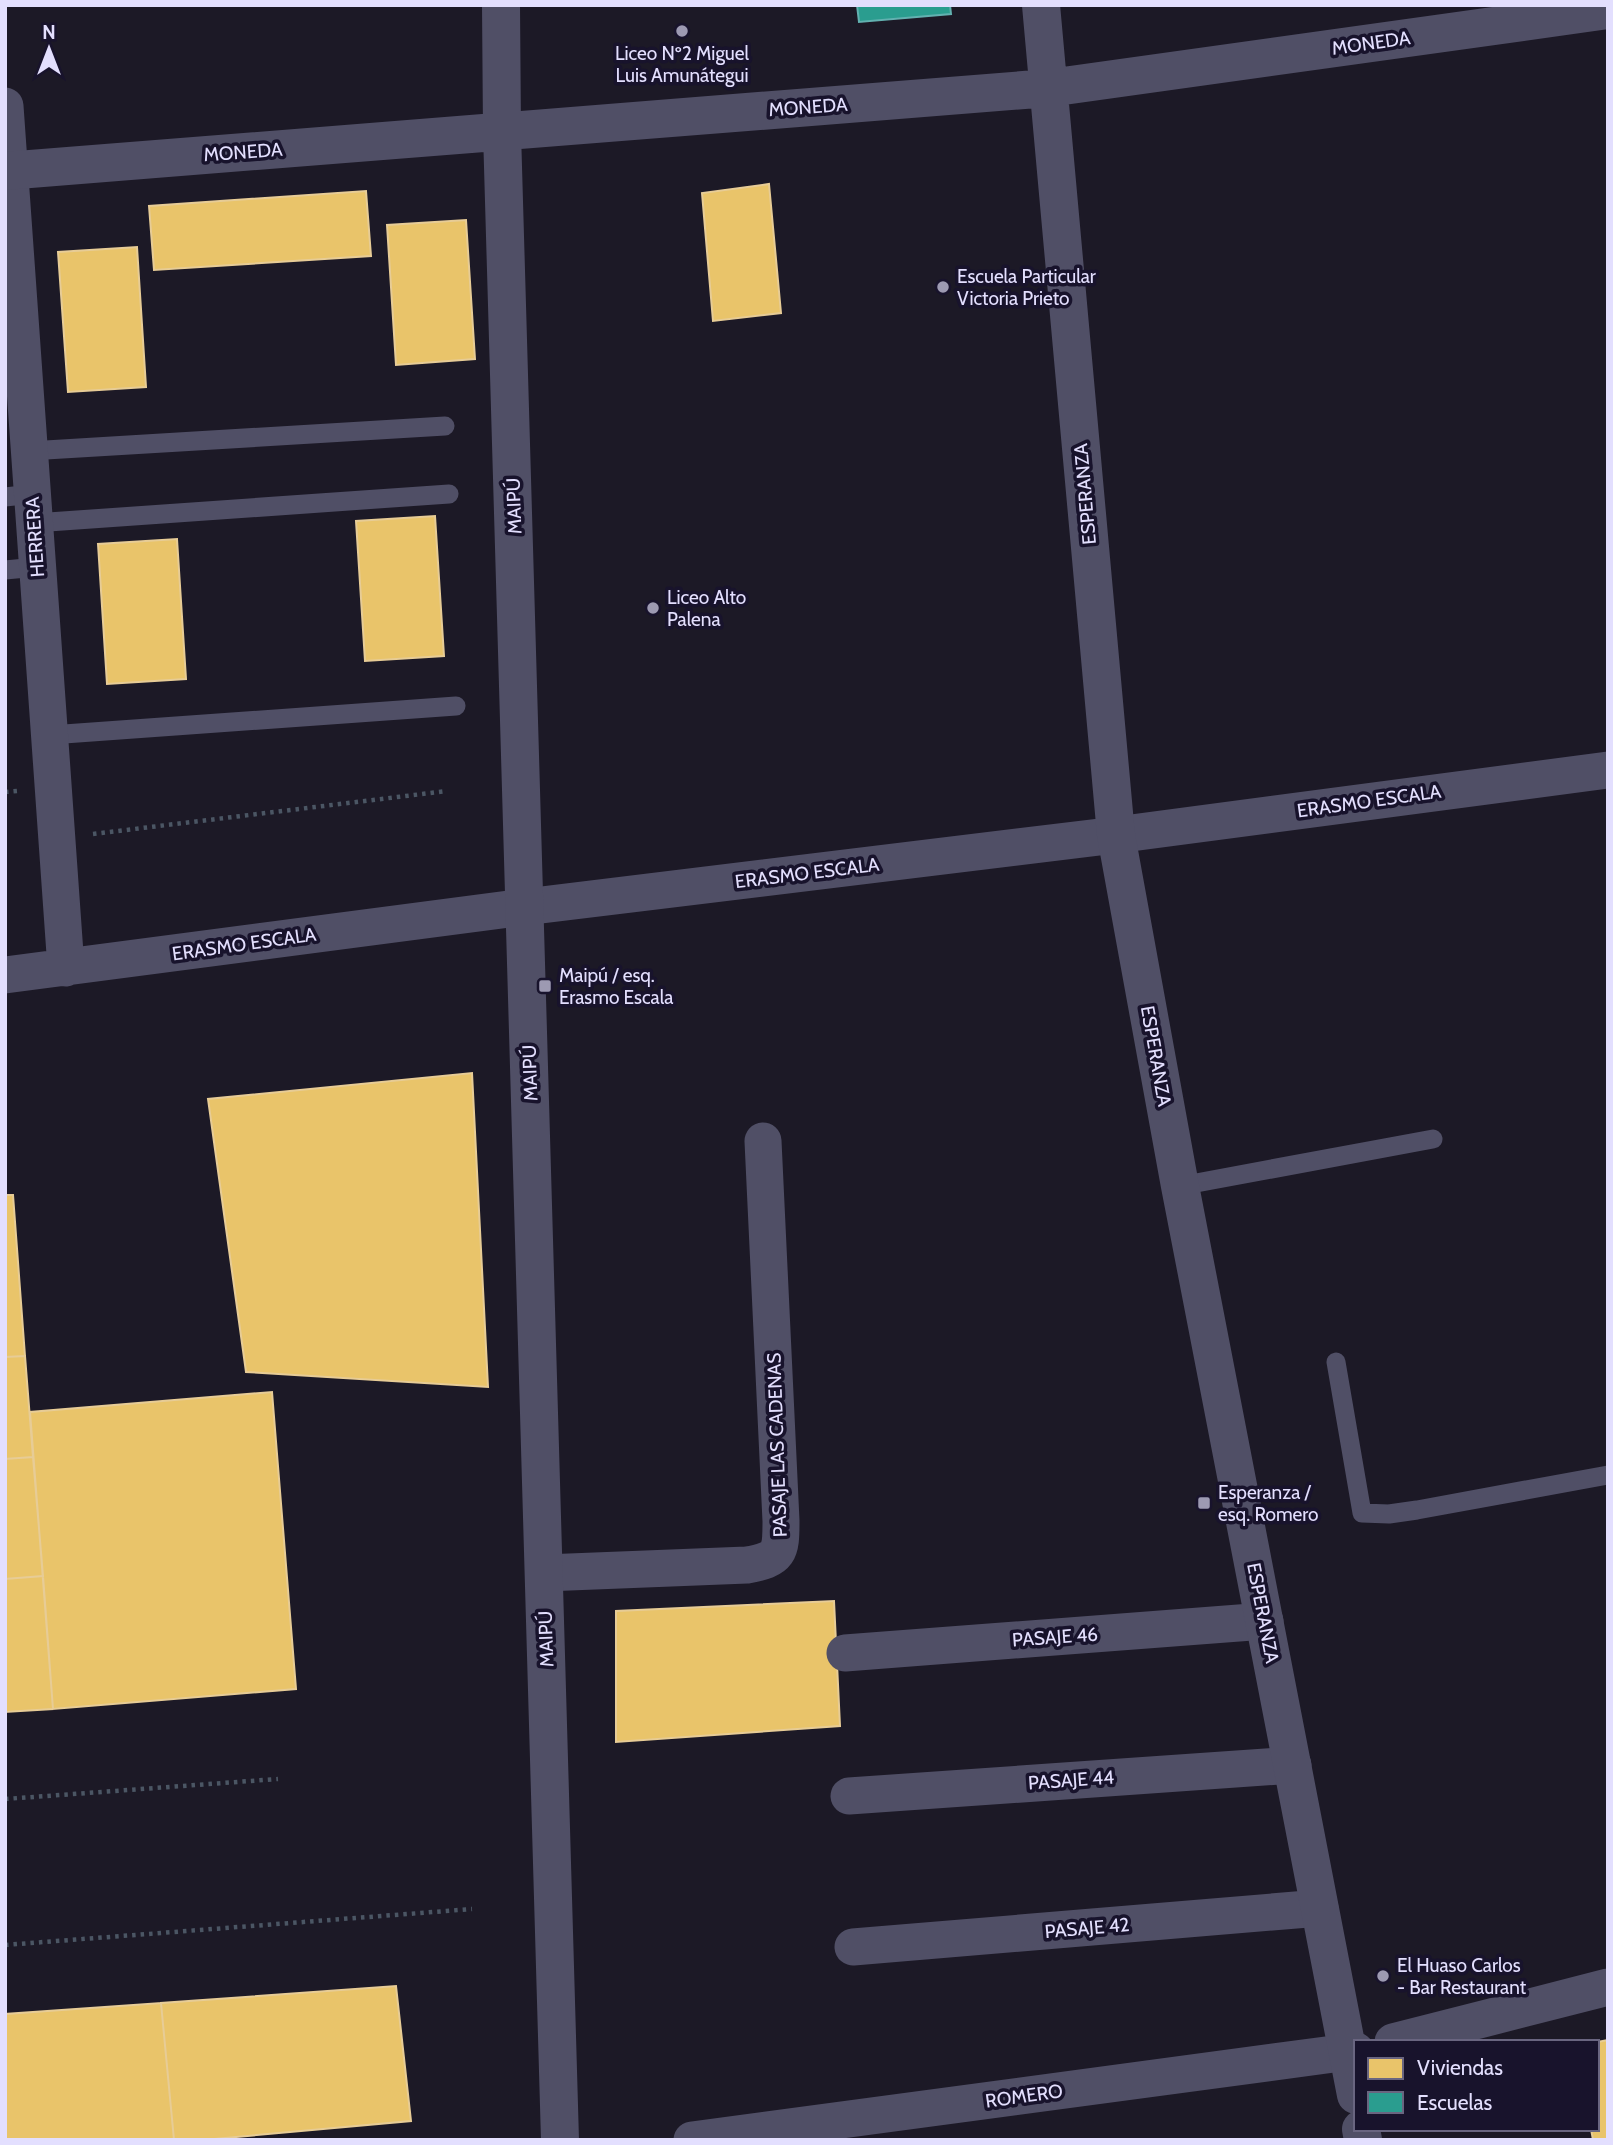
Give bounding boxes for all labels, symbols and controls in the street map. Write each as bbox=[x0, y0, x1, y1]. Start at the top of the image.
north arrow bbox=[14, 14, 84, 84]
text: N bbox=[42, 21, 56, 44]
marker: Liceo Nº2 Miguel Luis Amunátegui bbox=[674, 23, 690, 39]
street label: MONEDA bbox=[1330, 26, 1412, 60]
place label: Liceo Nº2 Miguel Luis Amunátegui bbox=[615, 42, 750, 87]
street label: MONEDA bbox=[768, 93, 849, 121]
street label: MONEDA bbox=[203, 138, 284, 166]
place label: Escuela Particular Victoria Prieto bbox=[957, 265, 1096, 310]
marker: Escuela Particular Victoria Prieto bbox=[935, 279, 951, 295]
street label: ESPERANZA bbox=[1069, 442, 1101, 546]
street label: MAIPÚ bbox=[501, 477, 526, 535]
street label: HERRERA bbox=[21, 496, 49, 578]
place label: Liceo Alto Palena bbox=[667, 586, 746, 631]
marker: Liceo Alto Palena bbox=[645, 600, 661, 616]
street label: ERASMO ESCALA bbox=[1295, 779, 1443, 822]
street label: ERASMO ESCALA bbox=[733, 853, 881, 893]
street label: ERASMO ESCALA bbox=[170, 922, 318, 965]
place label: Maipú / esq. Erasmo Escala bbox=[559, 964, 673, 1009]
marker: Maipú / esq. Erasmo Escala bbox=[537, 978, 553, 994]
street label: ESPERANZA bbox=[1136, 1004, 1176, 1108]
street label: MAIPÚ bbox=[517, 1044, 542, 1102]
street label: PASAJE LAS CADENAS bbox=[762, 1352, 792, 1538]
place label: Esperanza / esq. Romero bbox=[1218, 1481, 1319, 1526]
marker: Esperanza / esq. Romero bbox=[1196, 1495, 1212, 1511]
street label: ESPERANZA bbox=[1242, 1561, 1284, 1665]
street label: MAIPÚ bbox=[533, 1610, 558, 1668]
street label: PASAJE 46 bbox=[1011, 1623, 1099, 1651]
street label: PASAJE 44 bbox=[1027, 1766, 1115, 1794]
street label: PASAJE 42 bbox=[1044, 1913, 1130, 1943]
place label: El Huaso Carlos - Bar Restaurant bbox=[1397, 1954, 1527, 1999]
marker: El Huaso Carlos - Bar Restaurant bbox=[1375, 1968, 1391, 1984]
legend bbox=[1354, 2040, 1599, 2131]
text: Viviendas bbox=[1417, 2055, 1503, 2080]
street label: ROMERO bbox=[984, 2079, 1064, 2113]
text: Escuelas bbox=[1417, 2090, 1493, 2115]

